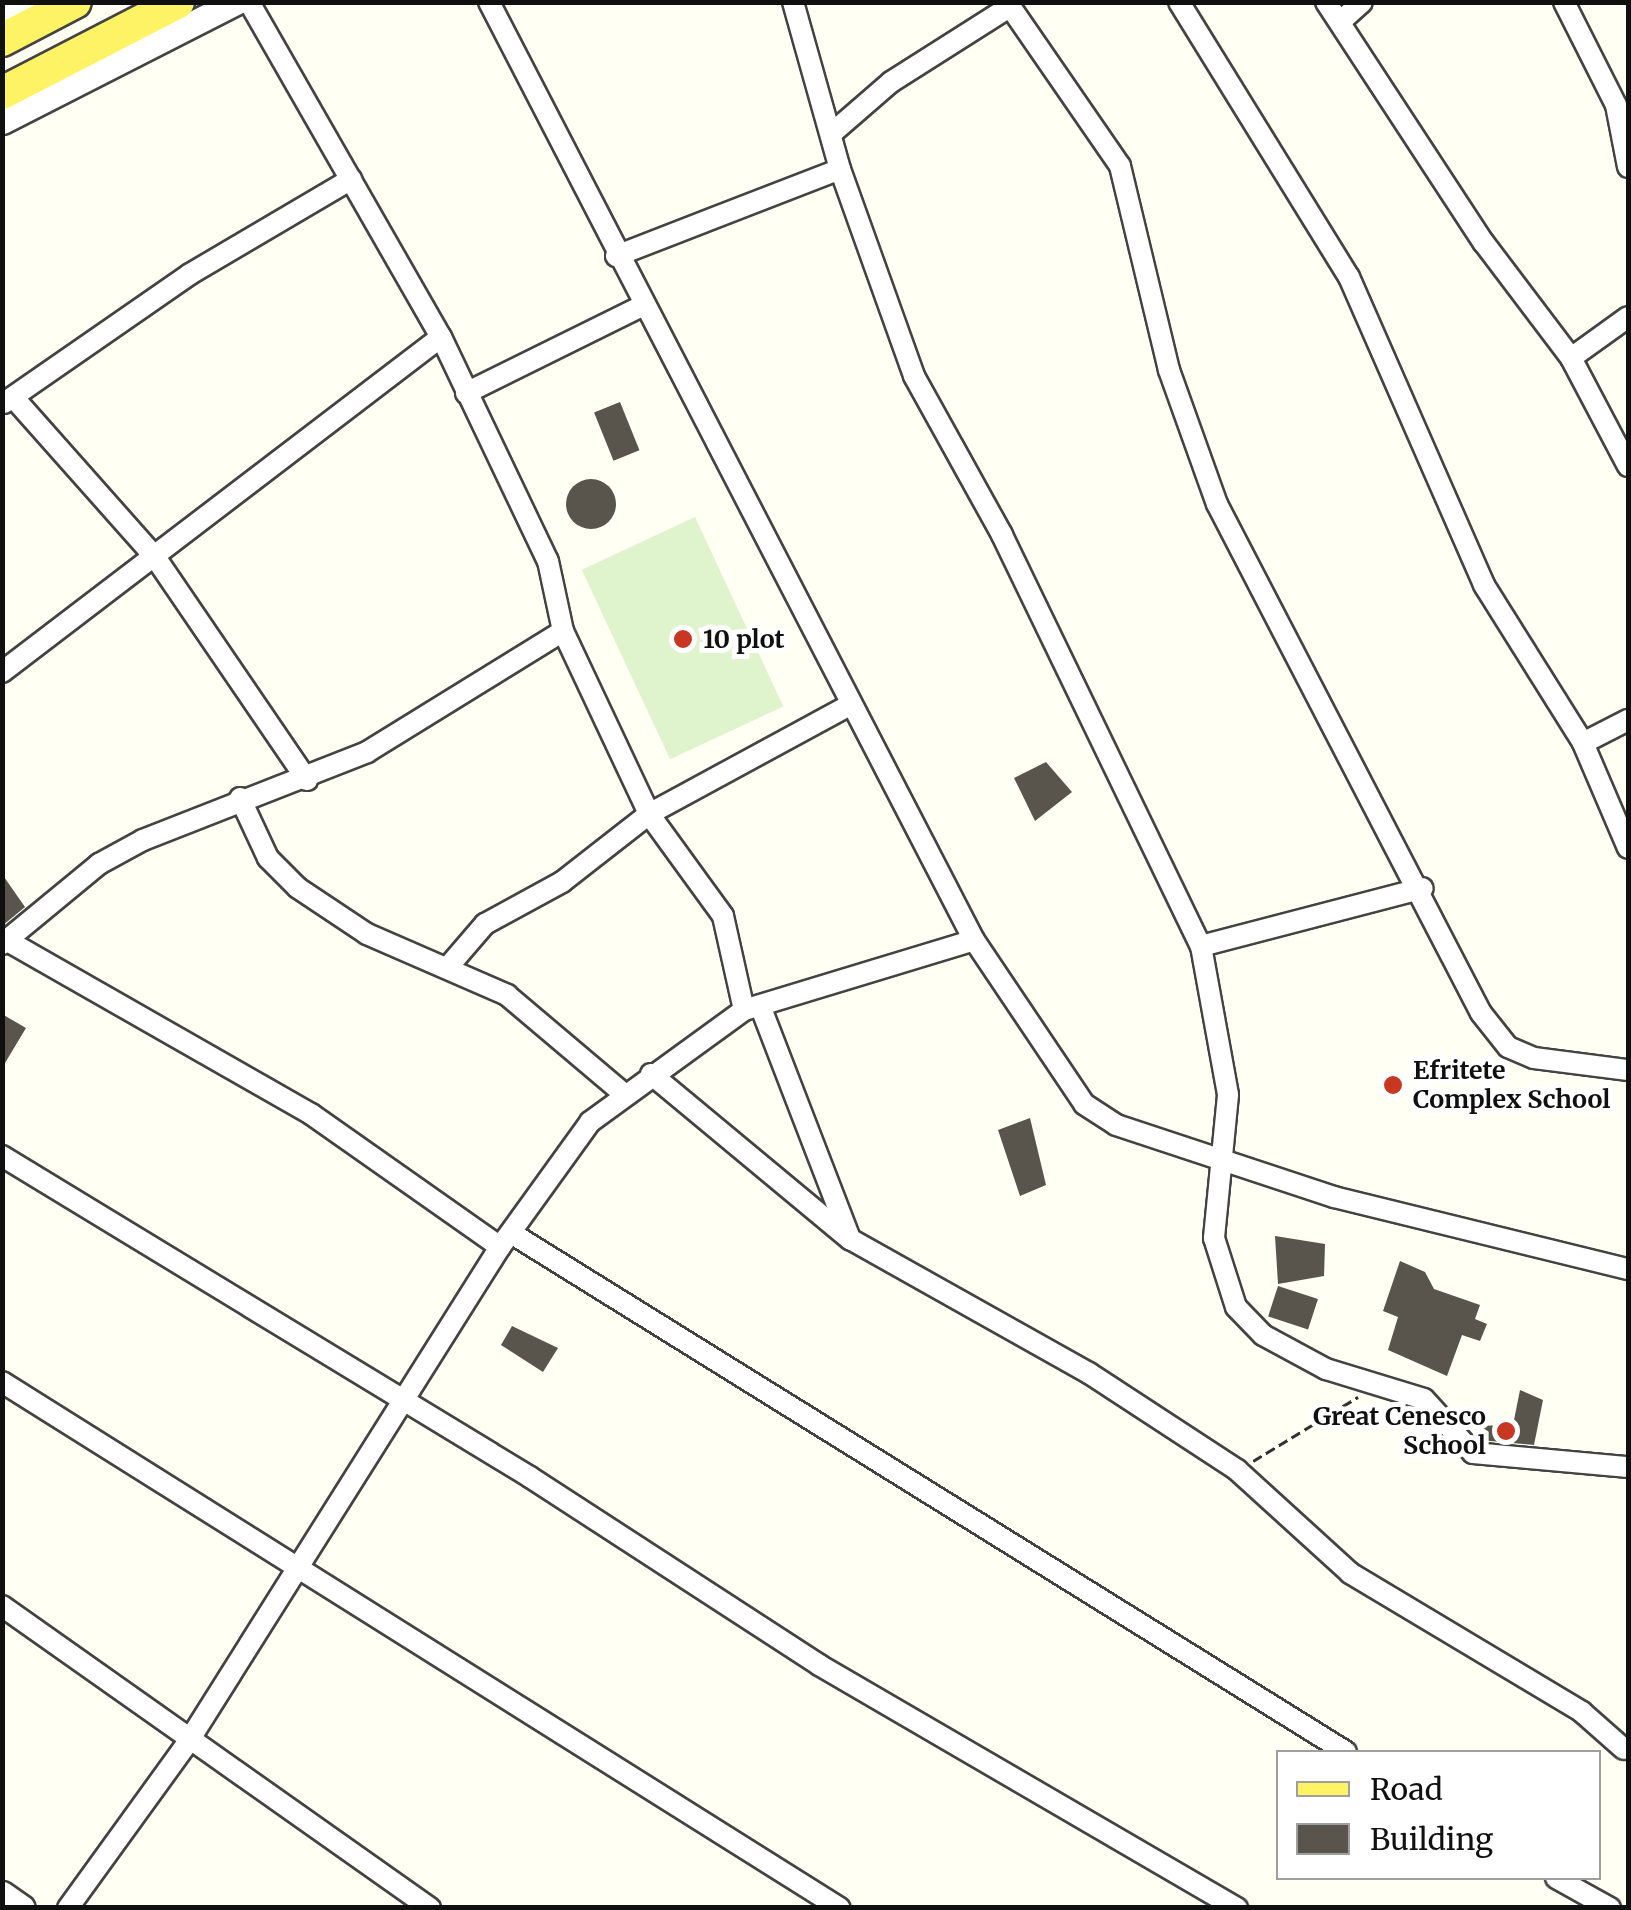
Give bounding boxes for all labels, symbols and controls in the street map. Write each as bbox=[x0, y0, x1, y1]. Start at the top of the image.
place label: 10 plot bbox=[703, 624, 785, 654]
marker: 10 plot bbox=[672, 628, 694, 650]
place label: Efritete Complex School bbox=[1413, 1056, 1610, 1115]
marker: Efritete Complex School bbox=[1382, 1074, 1404, 1096]
place label: Great Cenesco School bbox=[1313, 1402, 1486, 1461]
marker: Great Cenesco School bbox=[1495, 1420, 1517, 1442]
legend bbox=[1276, 1750, 1601, 1880]
text: Road bbox=[1370, 1770, 1443, 1808]
text: Building bbox=[1370, 1820, 1493, 1858]

